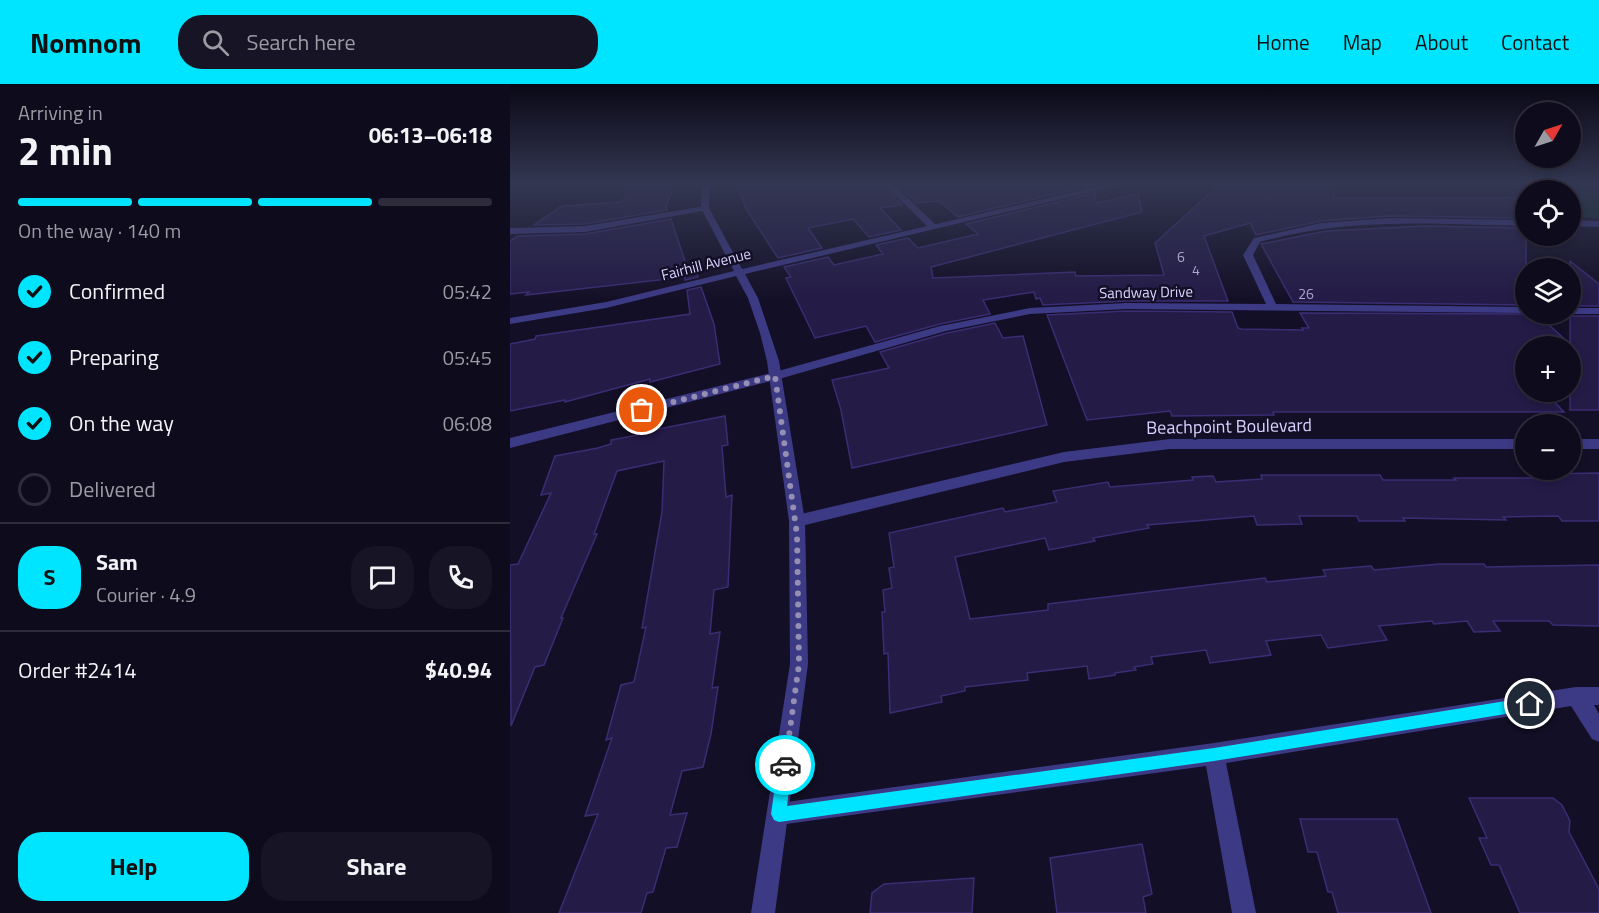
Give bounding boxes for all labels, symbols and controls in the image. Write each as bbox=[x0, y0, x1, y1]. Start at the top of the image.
search box bbox=[178, 15, 598, 69]
text: Nomnom bbox=[30, 21, 142, 64]
text: Search here bbox=[247, 25, 356, 59]
icon: search bbox=[199, 26, 232, 59]
text: Home bbox=[1256, 26, 1310, 58]
text: Map bbox=[1343, 26, 1382, 58]
text: About bbox=[1415, 26, 1468, 58]
text: Contact bbox=[1501, 26, 1569, 58]
text: Arriving in bbox=[18, 97, 103, 128]
north arrow bbox=[1515, 102, 1581, 168]
map controls bbox=[1515, 102, 1581, 480]
text: 06:13–06:18 bbox=[369, 118, 492, 152]
text: 2 min bbox=[18, 121, 113, 180]
button: locate bbox=[1515, 180, 1581, 246]
text: On the way · 140 m bbox=[18, 215, 181, 246]
street label: Fairhill Avenue bbox=[659, 242, 753, 286]
house number: 6 bbox=[1177, 246, 1185, 267]
button: layers bbox=[1515, 258, 1581, 324]
house number: 4 bbox=[1192, 259, 1200, 280]
text: Confirmed bbox=[69, 274, 165, 308]
icon: check bbox=[18, 275, 51, 308]
text: 05:42 bbox=[443, 276, 492, 307]
street label: Sandway Drive bbox=[1099, 280, 1193, 304]
house number: 26 bbox=[1298, 283, 1314, 304]
button: + bbox=[1515, 336, 1581, 402]
text: Preparing bbox=[69, 340, 159, 374]
icon: check bbox=[18, 341, 51, 374]
text: 05:45 bbox=[443, 342, 492, 373]
pin bbox=[616, 384, 667, 435]
icon: bag bbox=[625, 393, 658, 426]
text: On the way bbox=[69, 406, 174, 440]
icon: check bbox=[18, 407, 51, 440]
text: 06:08 bbox=[443, 408, 492, 439]
street label: Beachpoint Boulevard bbox=[1146, 411, 1312, 441]
button: − bbox=[1515, 414, 1581, 480]
text: Delivered bbox=[69, 472, 156, 506]
text: Sam bbox=[96, 545, 138, 579]
button: chat bbox=[351, 546, 414, 609]
button: phone bbox=[429, 546, 492, 609]
text: S bbox=[44, 560, 55, 594]
text: Courier · 4.9 bbox=[96, 579, 196, 610]
text: Order #2414 bbox=[18, 653, 137, 687]
text: $40.94 bbox=[425, 653, 492, 687]
pin bbox=[1504, 678, 1555, 729]
icon: home bbox=[1513, 687, 1546, 720]
courier bbox=[755, 735, 815, 795]
icon: car bbox=[769, 749, 802, 782]
button: Help bbox=[18, 832, 249, 901]
button: Share bbox=[261, 832, 492, 901]

